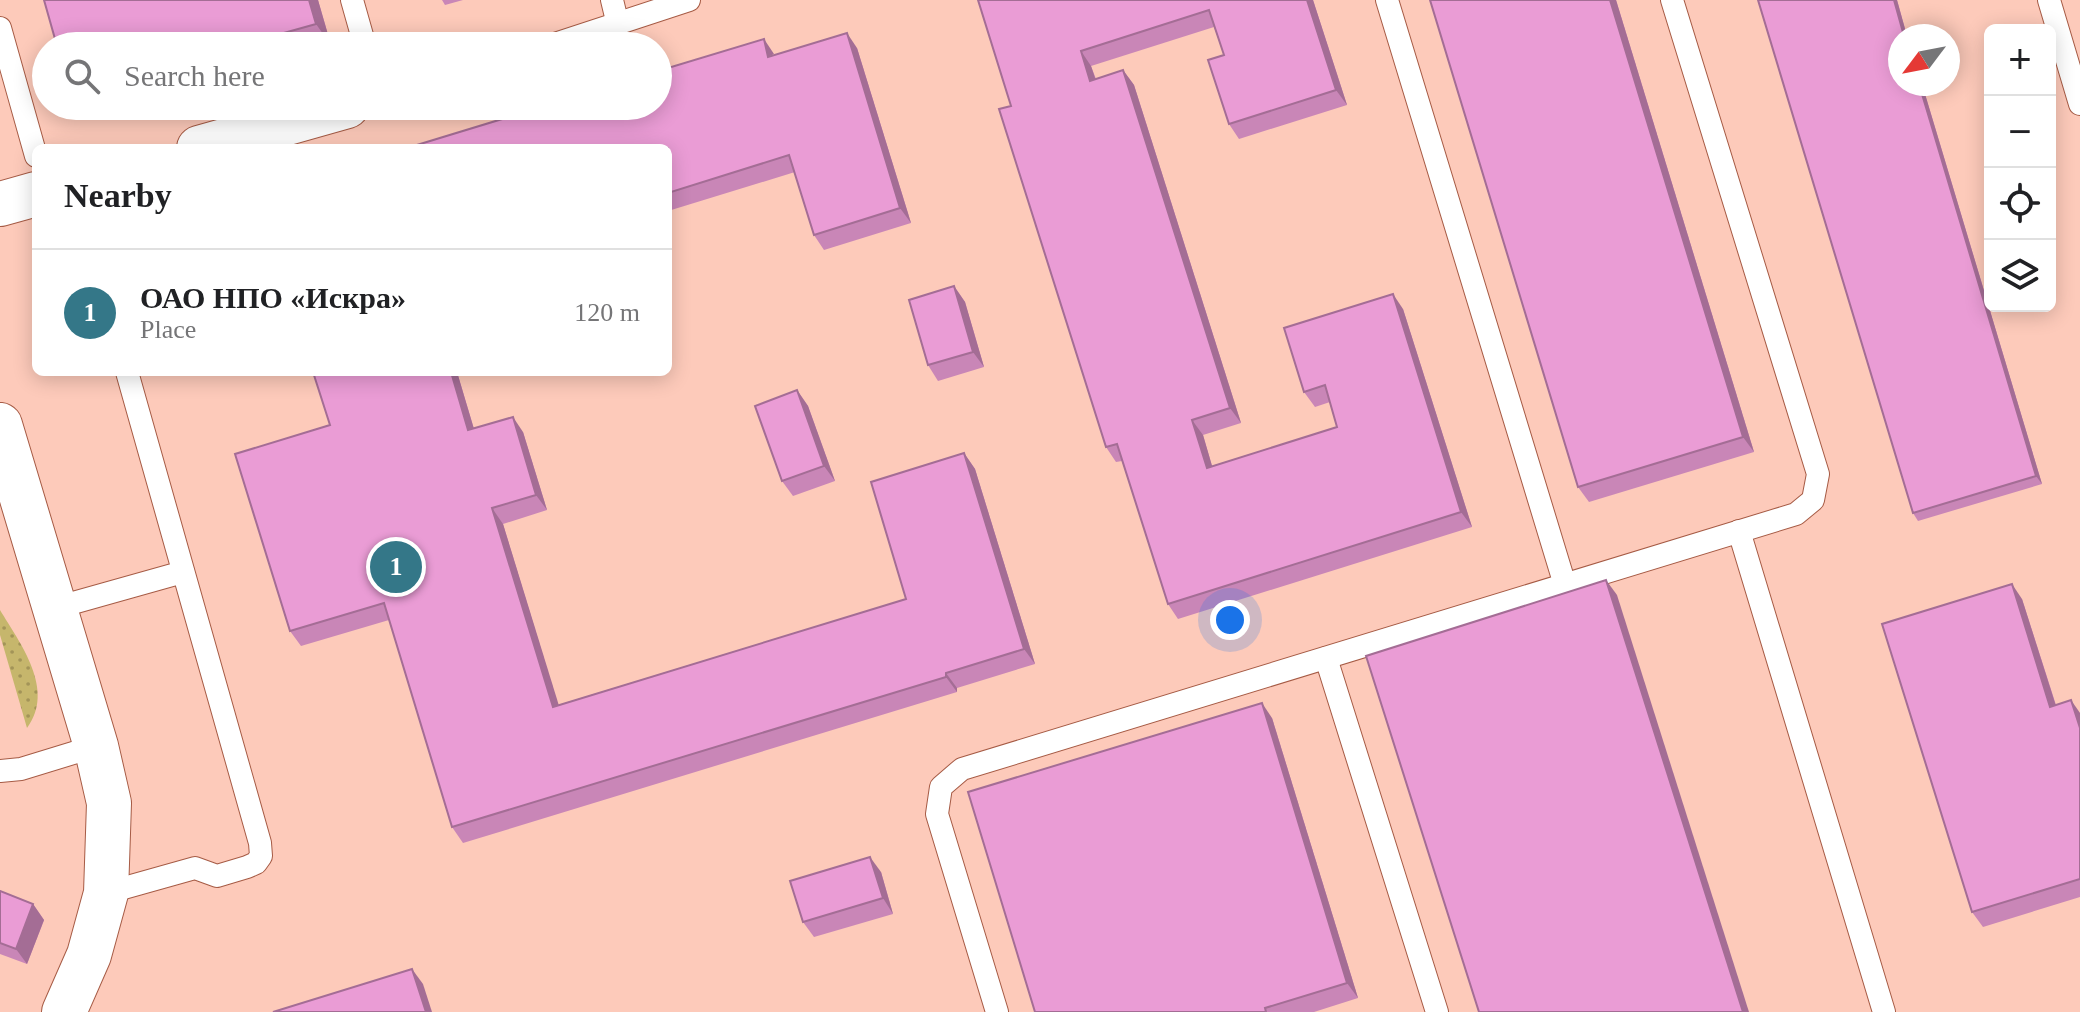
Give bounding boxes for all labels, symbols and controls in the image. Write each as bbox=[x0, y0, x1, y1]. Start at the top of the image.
north arrow bbox=[1888, 24, 1960, 96]
map controls bbox=[1984, 24, 2056, 312]
button: + bbox=[1984, 24, 2056, 96]
search box bbox=[32, 32, 672, 120]
icon: search bbox=[60, 54, 104, 98]
text: Search here bbox=[124, 59, 265, 92]
button: − bbox=[1984, 96, 2056, 168]
button: locate bbox=[1984, 168, 2056, 240]
text: Nearby bbox=[64, 177, 172, 214]
button: layers bbox=[1984, 240, 2056, 312]
text: ОАО НПО «Искра» bbox=[140, 281, 406, 314]
text: 1 bbox=[84, 298, 97, 327]
text: 120 m bbox=[574, 298, 640, 327]
text: Place bbox=[140, 315, 196, 344]
pin: 1 bbox=[370, 537, 422, 597]
your location bbox=[1210, 600, 1250, 640]

